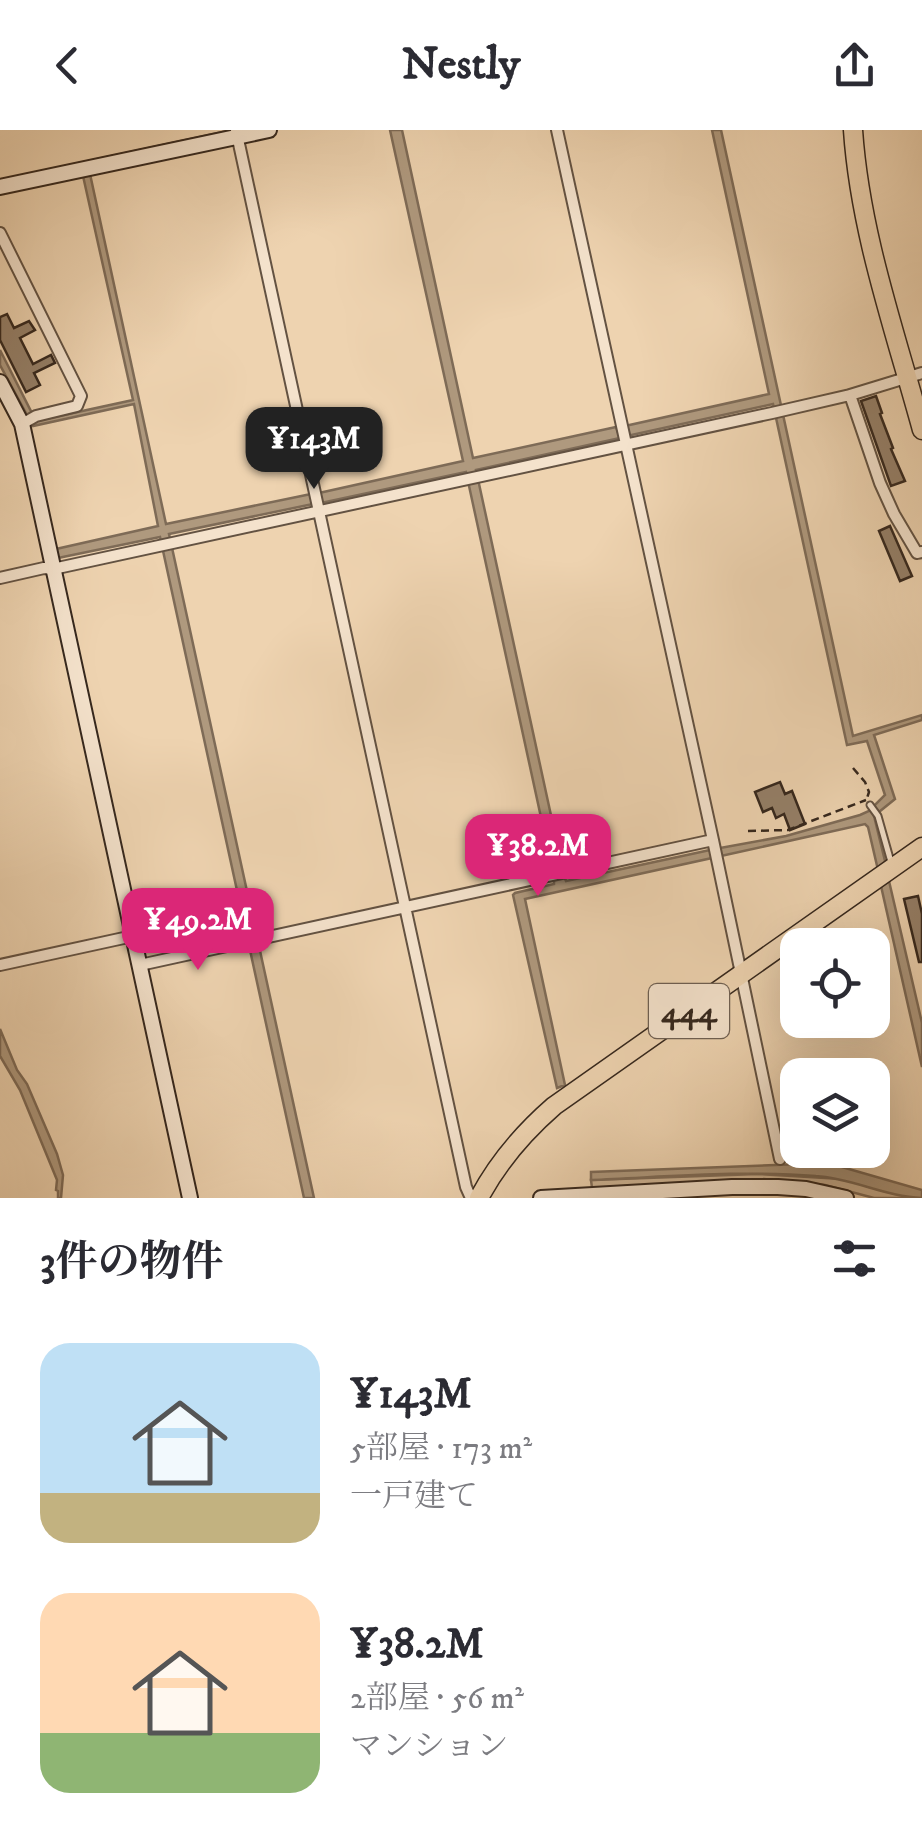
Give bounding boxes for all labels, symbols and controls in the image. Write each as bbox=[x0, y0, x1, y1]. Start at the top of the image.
text: Nestly bbox=[402, 37, 520, 93]
icon: back bbox=[40, 38, 95, 93]
icon: share bbox=[827, 38, 882, 93]
pin: ¥143M bbox=[244, 407, 384, 492]
text: ¥143M bbox=[268, 419, 360, 459]
pin: ¥38.2M bbox=[457, 814, 619, 899]
text: ¥38.2M bbox=[487, 826, 589, 866]
pin: ¥49.2M bbox=[117, 888, 279, 973]
text: ¥49.2M bbox=[144, 900, 252, 940]
map controls bbox=[780, 928, 890, 1168]
button: locate bbox=[780, 928, 890, 1038]
road number: 444 bbox=[649, 984, 729, 1038]
button: layers bbox=[780, 1058, 890, 1168]
icon: filters bbox=[827, 1231, 882, 1286]
text: 3件の物件 bbox=[40, 1237, 224, 1289]
text: ¥143M bbox=[350, 1369, 472, 1421]
icon: home bbox=[120, 1383, 240, 1503]
text: 5部屋 · 173 m² bbox=[350, 1429, 532, 1469]
text: 一戸建て bbox=[350, 1477, 478, 1517]
text: ¥38.2M bbox=[350, 1619, 484, 1671]
icon: home bbox=[120, 1633, 240, 1753]
text: 2部屋 · 56 m² bbox=[350, 1679, 524, 1719]
text: マンション bbox=[350, 1727, 509, 1767]

